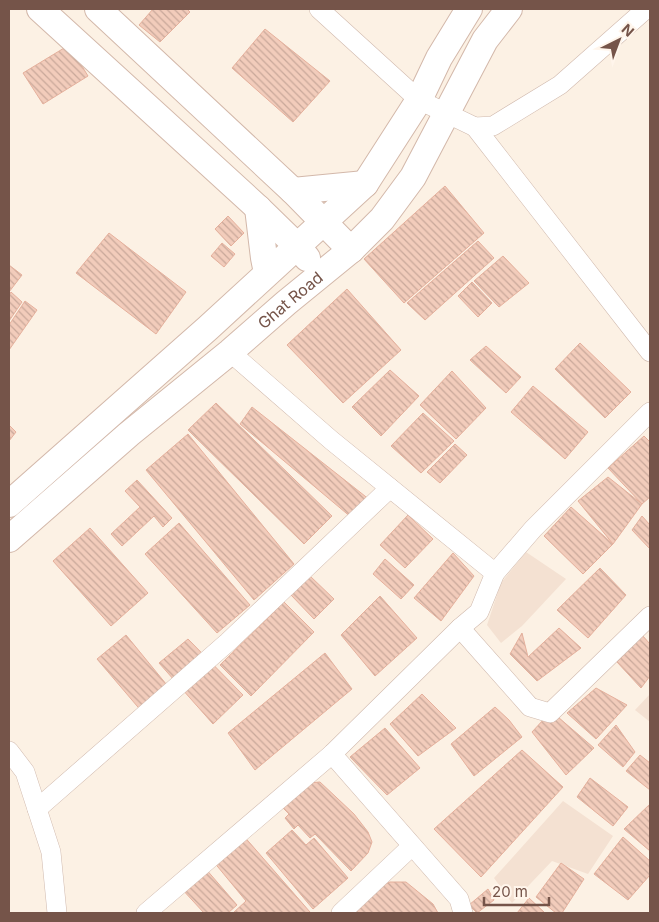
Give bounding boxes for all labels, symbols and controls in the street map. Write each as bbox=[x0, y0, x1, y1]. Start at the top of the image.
north arrow bbox=[594, 15, 644, 65]
text: N bbox=[618, 20, 638, 40]
street label: Ghat Road bbox=[254, 267, 327, 333]
scale bar bbox=[484, 874, 549, 906]
text: 20 m bbox=[492, 882, 528, 901]

